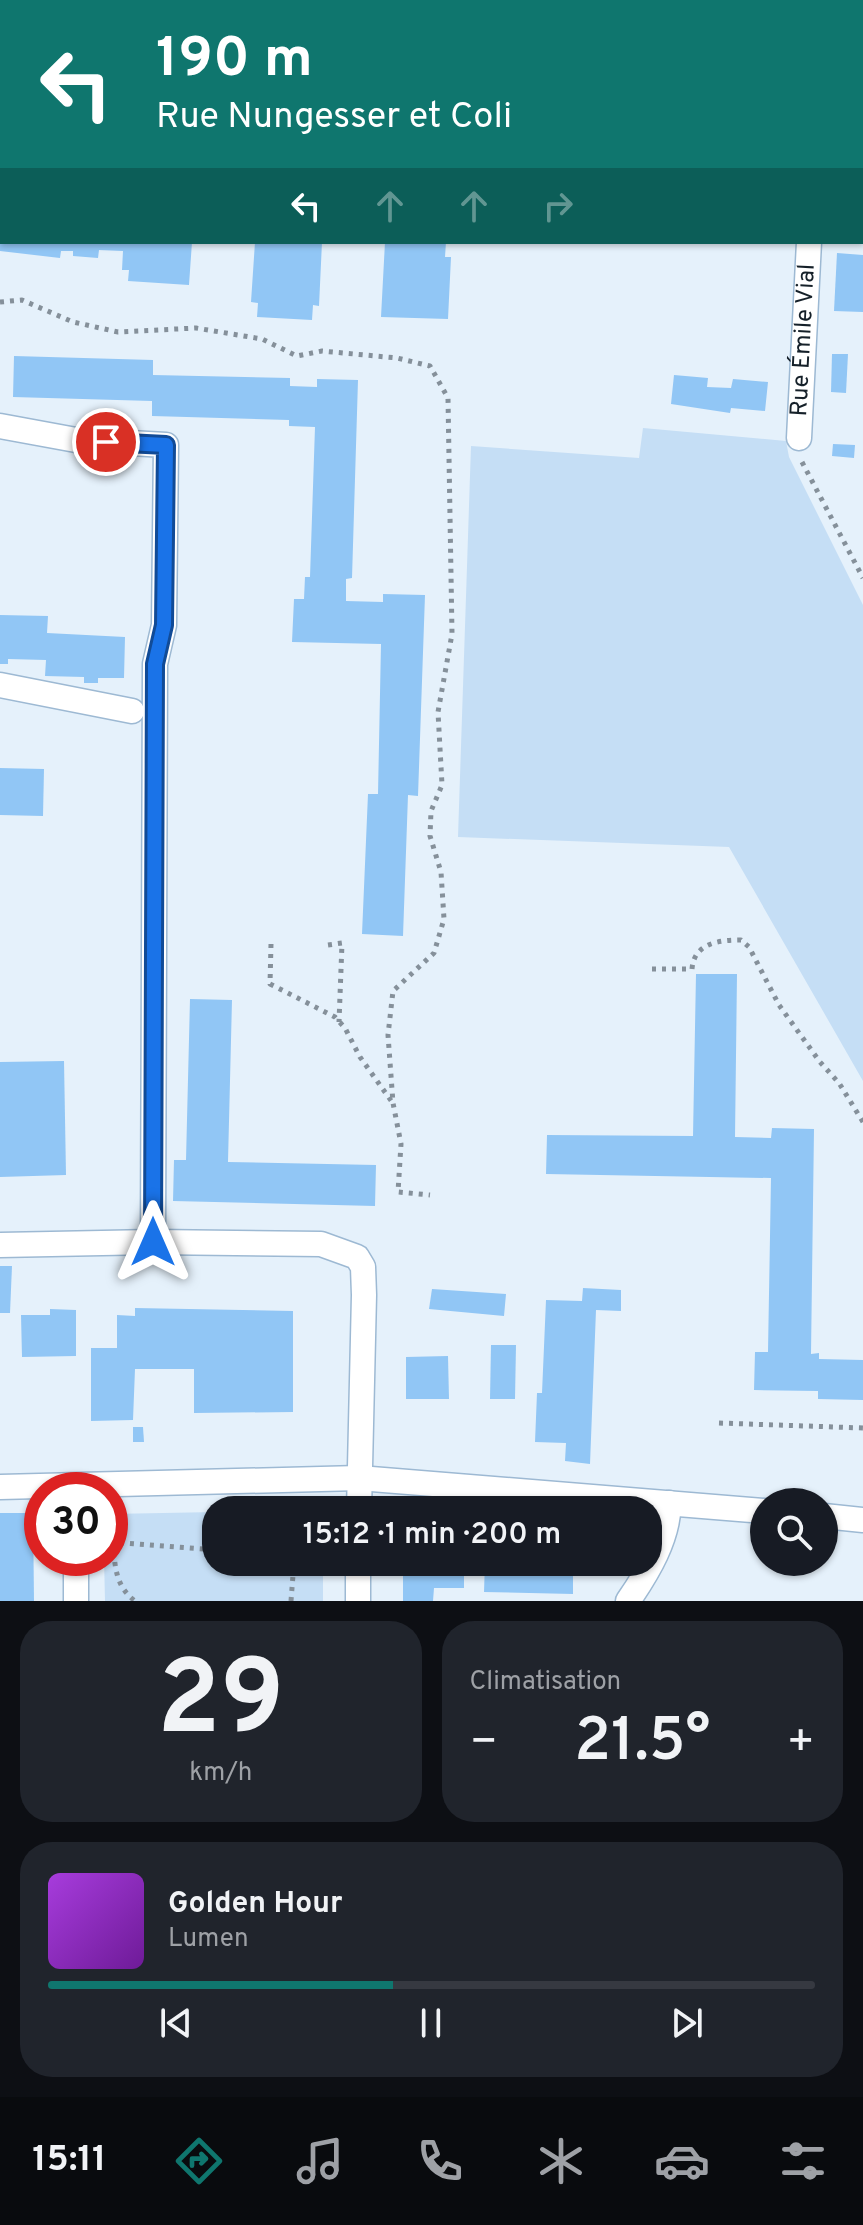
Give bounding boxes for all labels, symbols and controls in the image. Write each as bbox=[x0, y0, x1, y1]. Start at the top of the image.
text: 190 m bbox=[156, 26, 313, 96]
icon: left bbox=[24, 32, 128, 136]
text: Rue Nungesser et Coli bbox=[156, 95, 512, 141]
icon: left bbox=[284, 184, 328, 228]
icon: ahead bbox=[368, 184, 412, 228]
icon: ahead bbox=[452, 184, 496, 228]
icon: right bbox=[536, 184, 580, 228]
street label: Rue Émile Vial bbox=[785, 263, 823, 417]
pin bbox=[72, 408, 140, 476]
icon: arrive bbox=[84, 420, 128, 464]
position arrow bbox=[111, 1200, 195, 1284]
speed limit sign: 30 bbox=[24, 1472, 128, 1576]
map controls bbox=[750, 1488, 838, 1576]
button: search bbox=[750, 1488, 838, 1576]
text: 15:12 · 1 min · 200 m bbox=[303, 1517, 561, 1554]
text: 29 bbox=[157, 1639, 285, 1771]
text: Climatisation bbox=[470, 1666, 621, 1699]
text: 21.5° bbox=[574, 1706, 710, 1782]
text: − bbox=[470, 1716, 498, 1772]
text: + bbox=[787, 1716, 815, 1772]
text: km/h bbox=[189, 1757, 252, 1790]
text: Golden Hour bbox=[168, 1886, 342, 1923]
text: Lumen bbox=[168, 1923, 249, 1956]
icon: previous bbox=[154, 2001, 198, 2045]
icon: pause bbox=[409, 2001, 453, 2045]
icon: next bbox=[665, 2001, 709, 2045]
icon: directions bbox=[171, 2133, 227, 2189]
icon: music bbox=[292, 2133, 348, 2189]
icon: phone bbox=[412, 2133, 468, 2189]
icon: climate bbox=[533, 2133, 589, 2189]
icon: car bbox=[654, 2133, 710, 2189]
icon: filters bbox=[775, 2133, 831, 2189]
text: 15:11 bbox=[32, 2138, 106, 2184]

